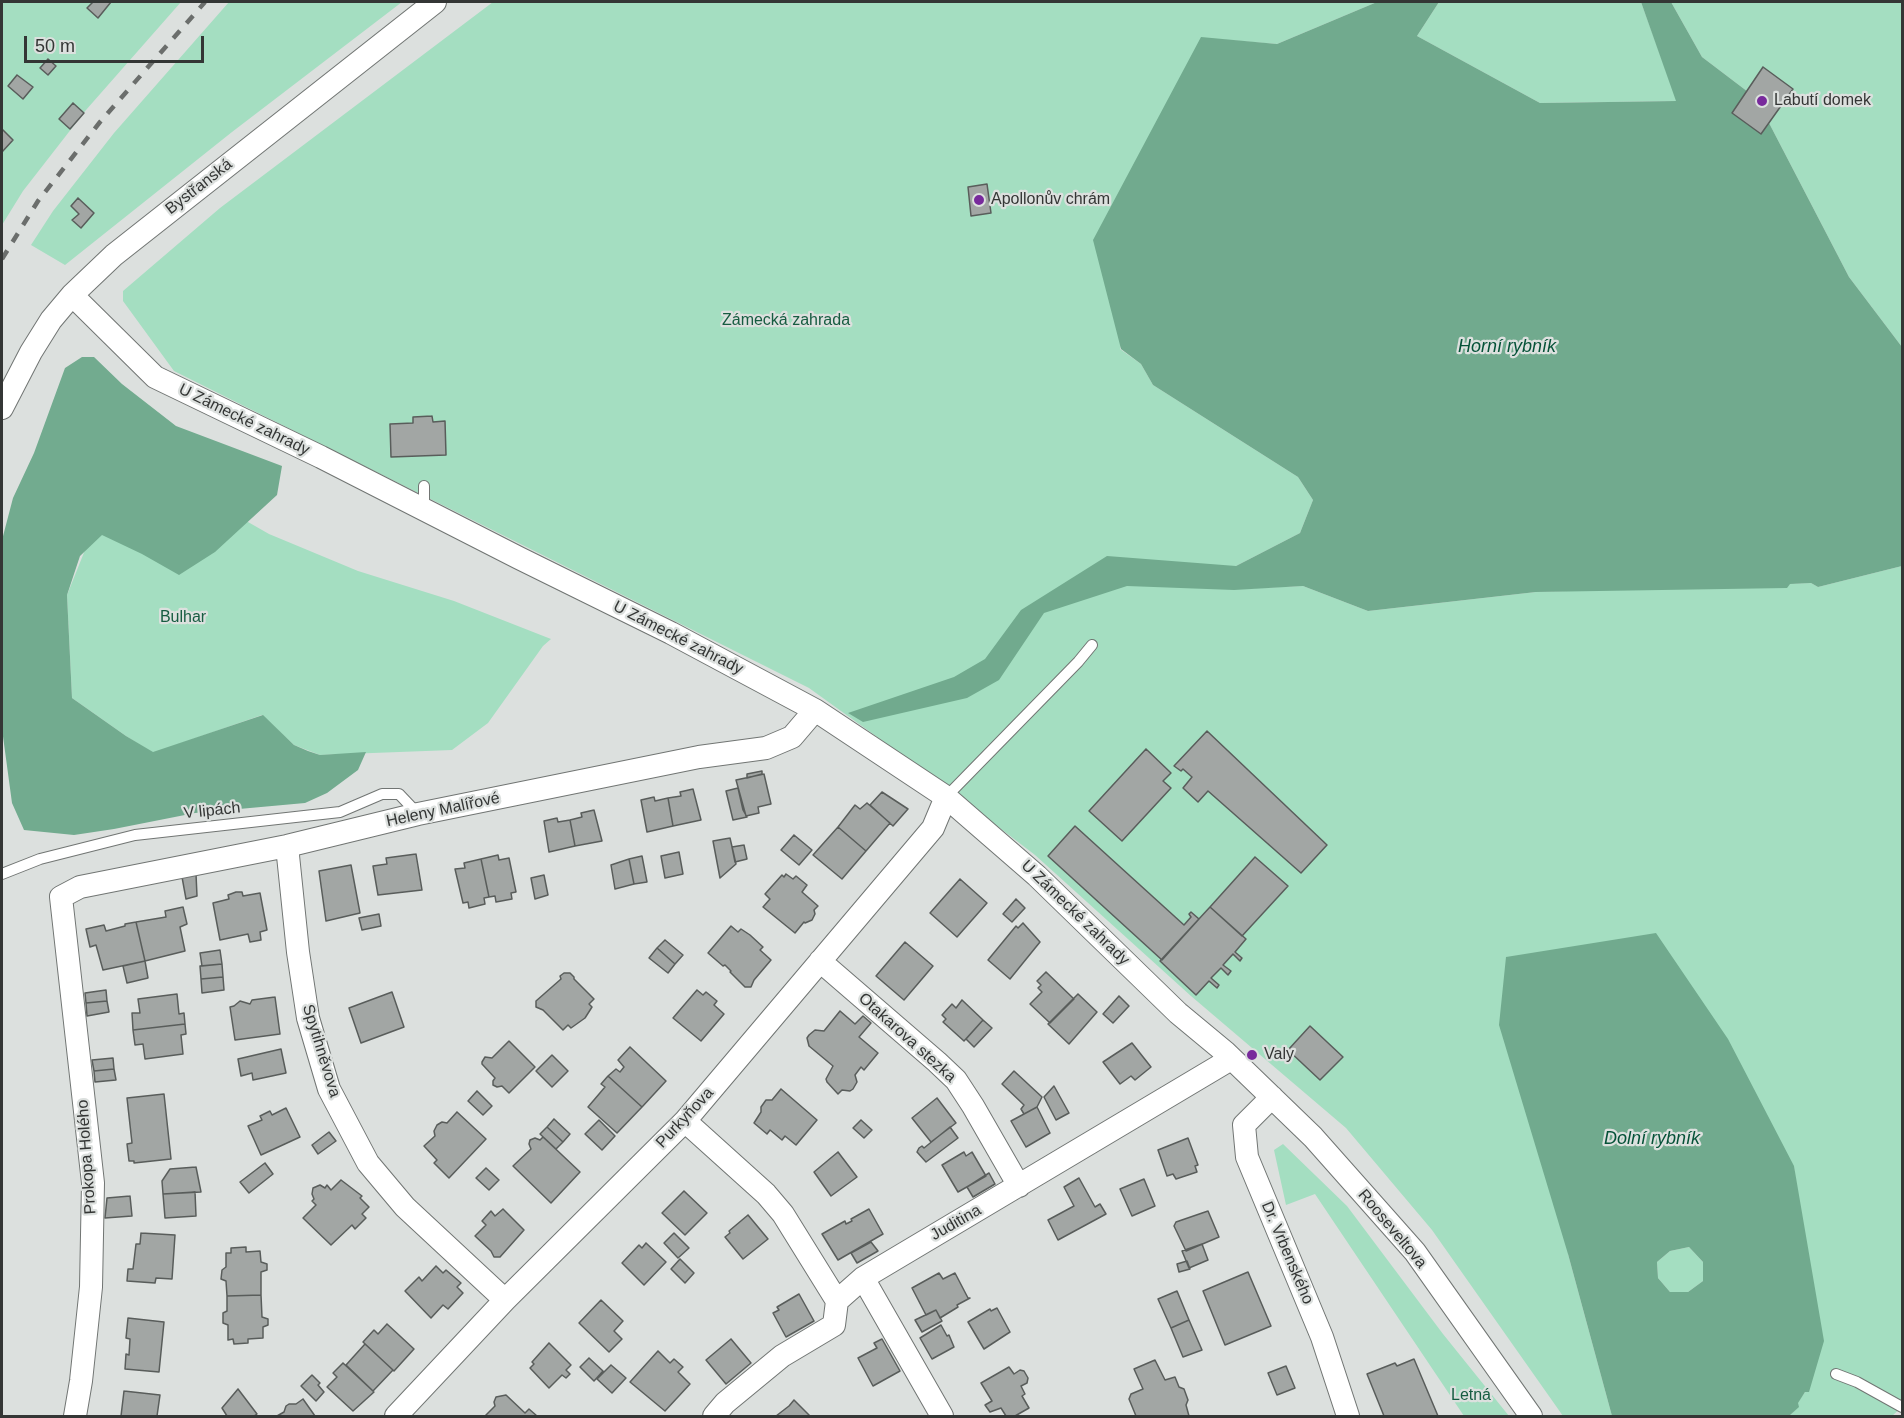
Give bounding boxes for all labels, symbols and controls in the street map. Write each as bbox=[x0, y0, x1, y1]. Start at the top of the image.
scale bar bbox=[27, 24, 207, 62]
text: 50 m bbox=[35, 36, 75, 56]
place label: Labutí domek bbox=[1774, 91, 1871, 111]
marker: Labutí domek bbox=[1755, 94, 1769, 108]
street label: Bystřanská bbox=[162, 155, 236, 219]
place label: Apollonův chrám bbox=[991, 190, 1110, 210]
marker: Apollonův chrám bbox=[972, 193, 986, 207]
park label: Zámecká zahrada bbox=[722, 311, 850, 331]
water label: Horní rybník bbox=[1458, 336, 1556, 358]
street label: U Zámecké zahrady bbox=[175, 380, 313, 460]
street label: U Zámecké zahrady bbox=[610, 597, 746, 679]
park label: Bulhar bbox=[160, 608, 206, 628]
street label: Heleny Malířové bbox=[384, 789, 502, 831]
street label: V lipách bbox=[183, 798, 241, 824]
street label: U Zámecké zahrady bbox=[1017, 856, 1133, 970]
street label: Otakarova stezka bbox=[854, 989, 960, 1087]
street label: Spytihněvova bbox=[298, 1002, 344, 1100]
place label: Valy bbox=[1264, 1045, 1294, 1065]
marker: Valy bbox=[1245, 1048, 1259, 1062]
street label: Purkyňova bbox=[652, 1084, 718, 1152]
street label: Prokopa Holého bbox=[73, 1099, 101, 1215]
water label: Dolní rybník bbox=[1604, 1128, 1700, 1150]
street label: Rooseveltova bbox=[1353, 1186, 1431, 1272]
street label: Dr. Vrbenského bbox=[1257, 1199, 1317, 1307]
street label: Juditina bbox=[927, 1201, 985, 1245]
park label: Letná bbox=[1451, 1386, 1491, 1406]

